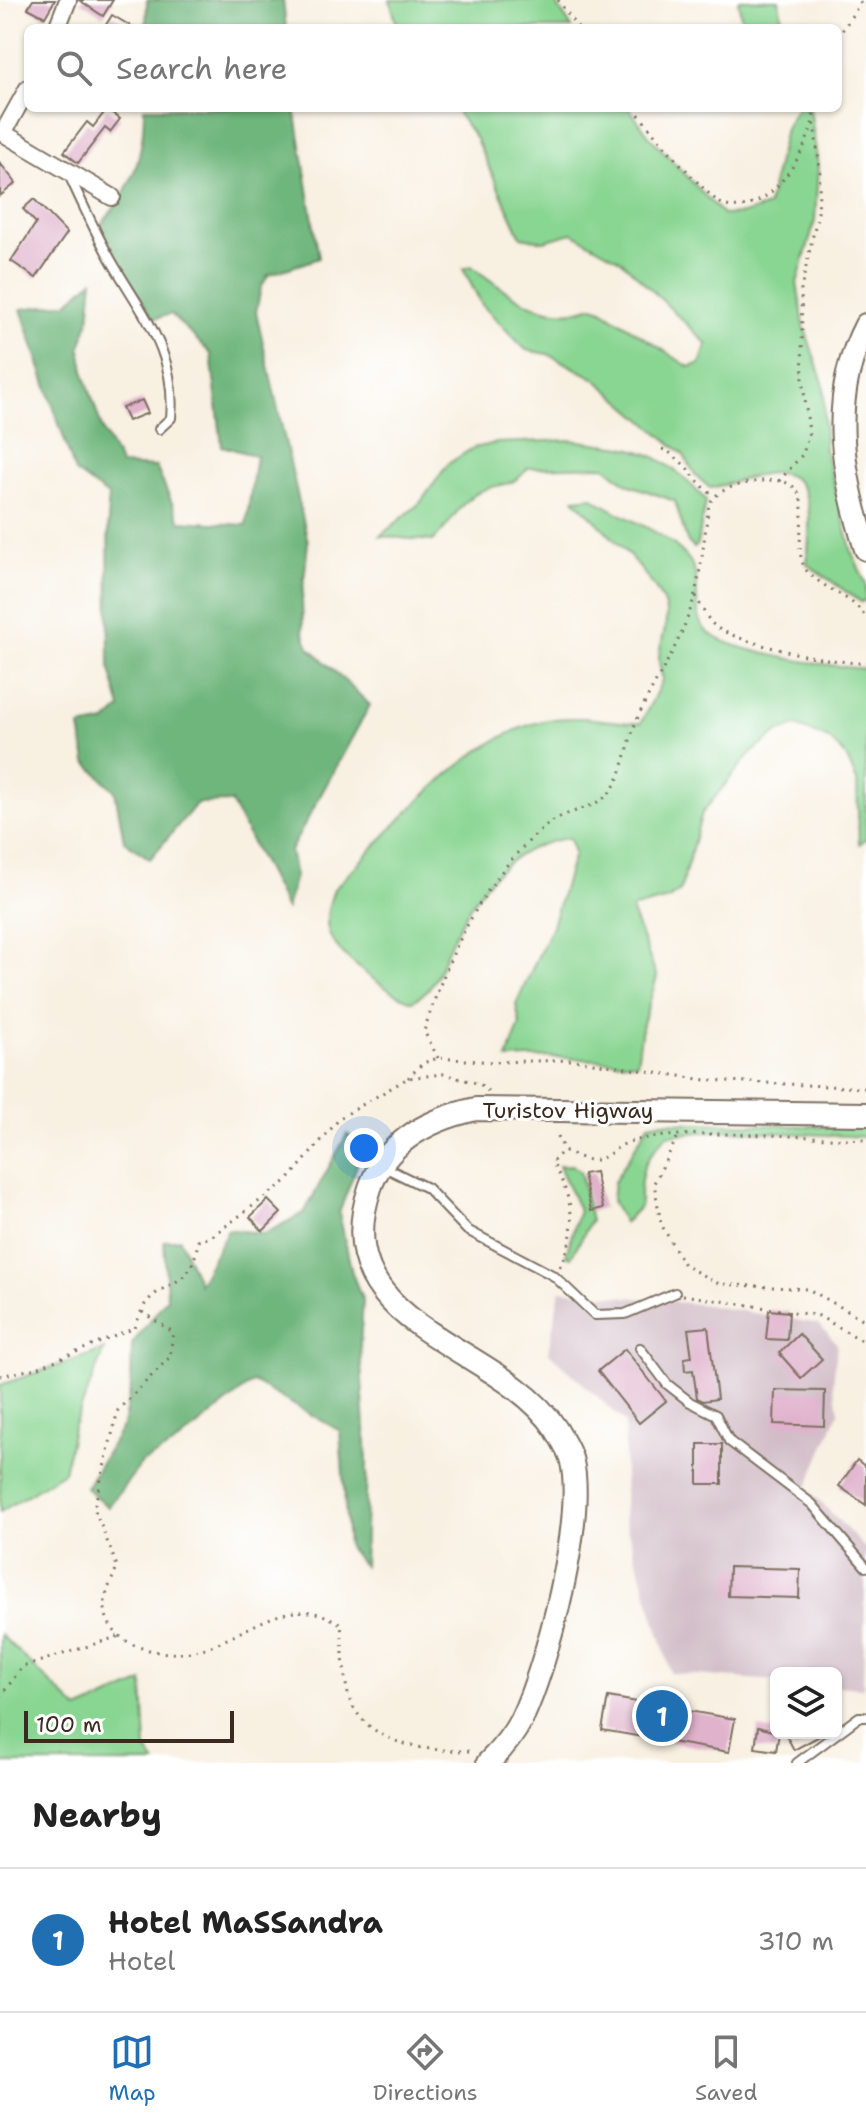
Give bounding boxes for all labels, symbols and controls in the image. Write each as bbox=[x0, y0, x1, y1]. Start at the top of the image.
search box bbox=[24, 24, 842, 112]
icon: search bbox=[52, 46, 96, 90]
text: Search here bbox=[116, 48, 287, 89]
street label: Turistov Higway bbox=[483, 1096, 653, 1125]
your location bbox=[344, 1128, 384, 1168]
map controls bbox=[770, 1667, 842, 1739]
button: layers bbox=[770, 1667, 842, 1739]
pin: 1 bbox=[636, 1686, 688, 1746]
scale bar bbox=[24, 1707, 234, 1743]
text: 100 m bbox=[36, 1710, 102, 1739]
text: Nearby bbox=[32, 1792, 162, 1838]
text: Hotel MaSSandra bbox=[108, 1902, 383, 1943]
text: 1 bbox=[52, 1923, 64, 1958]
text: 310 m bbox=[758, 1923, 834, 1958]
text: Hotel bbox=[108, 1943, 175, 1978]
tab: Map bbox=[109, 2030, 156, 2107]
tab: Directions bbox=[373, 2030, 478, 2107]
tab: Saved bbox=[695, 2030, 757, 2107]

